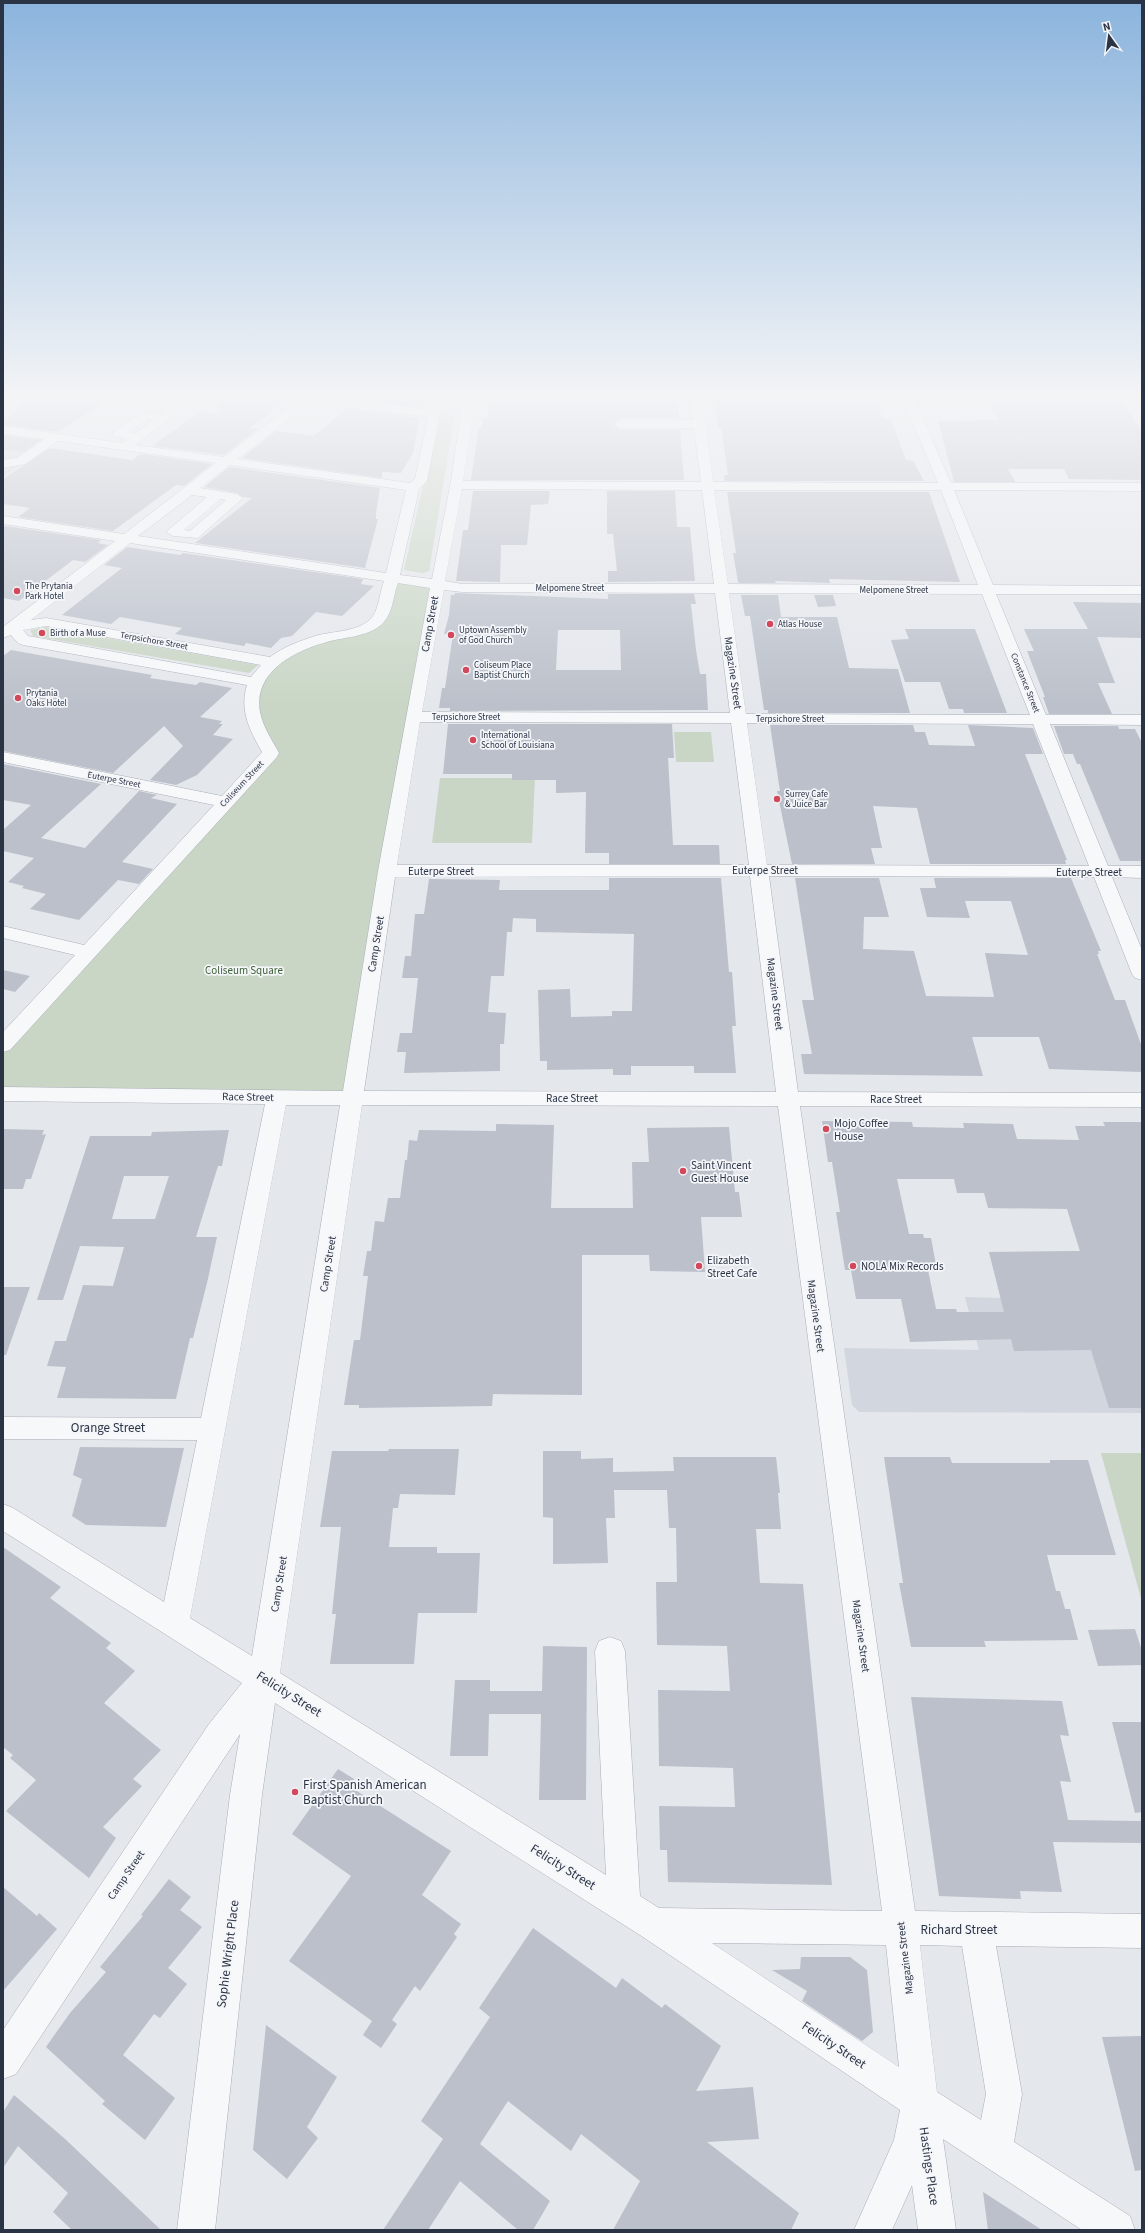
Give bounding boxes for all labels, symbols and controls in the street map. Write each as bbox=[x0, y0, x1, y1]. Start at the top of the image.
north arrow bbox=[1089, 16, 1129, 56]
text: N bbox=[1101, 19, 1112, 35]
place label: The Prytania Park Hotel bbox=[25, 580, 73, 603]
street label: Melpomene Street bbox=[536, 582, 604, 595]
street label: Melpomene Street bbox=[860, 584, 928, 597]
marker: The Prytania Park Hotel bbox=[12, 586, 22, 596]
street label: Camp Street bbox=[418, 594, 442, 653]
place label: Atlas House bbox=[778, 618, 823, 631]
marker: Atlas House bbox=[765, 619, 775, 629]
place label: Uptown Assembly of God Church bbox=[459, 624, 527, 647]
place label: Birth of a Muse bbox=[50, 627, 106, 640]
marker: Birth of a Muse bbox=[37, 628, 47, 638]
street label: Terpsichore Street bbox=[119, 629, 189, 653]
marker: Uptown Assembly of God Church bbox=[446, 630, 456, 640]
street label: Magazine Street bbox=[720, 636, 746, 710]
street label: Constance Street bbox=[1007, 651, 1043, 715]
place label: Coliseum Place Baptist Church bbox=[474, 659, 532, 682]
marker: Coliseum Place Baptist Church bbox=[461, 665, 471, 675]
place label: Prytania Oaks Hotel bbox=[26, 687, 67, 710]
marker: Prytania Oaks Hotel bbox=[13, 693, 23, 703]
street label: Terpsichore Street bbox=[432, 711, 500, 724]
street label: Terpsichore Street bbox=[756, 713, 824, 726]
place label: International School of Louisiana bbox=[481, 729, 554, 752]
marker: International School of Louisiana bbox=[468, 735, 478, 745]
street label: Coliseum Street bbox=[217, 758, 267, 810]
street label: Euterpe Street bbox=[86, 768, 142, 792]
place label: Surrey Cafe & Juice Bar bbox=[785, 788, 829, 811]
marker: Surrey Cafe & Juice Bar bbox=[772, 794, 782, 804]
street label: Euterpe Street bbox=[732, 863, 798, 878]
street label: Euterpe Street bbox=[408, 864, 474, 879]
street label: Euterpe Street bbox=[1056, 865, 1122, 880]
street label: Camp Street bbox=[364, 914, 388, 973]
street label: Magazine Street bbox=[763, 957, 787, 1031]
park label: Coliseum Square bbox=[205, 963, 283, 978]
street label: Race Street bbox=[222, 1089, 274, 1105]
street label: Race Street bbox=[546, 1091, 598, 1106]
street label: Race Street bbox=[870, 1092, 922, 1107]
place label: Mojo Coffee House bbox=[834, 1116, 889, 1144]
marker: Mojo Coffee House bbox=[821, 1124, 831, 1134]
place label: Saint Vincent Guest House bbox=[691, 1158, 752, 1186]
marker: Saint Vincent Guest House bbox=[678, 1166, 688, 1176]
street label: Camp Street bbox=[316, 1234, 340, 1293]
place label: Elizabeth Street Cafe bbox=[707, 1253, 758, 1281]
place label: NOLA Mix Records bbox=[861, 1259, 944, 1274]
marker: Elizabeth Street Cafe bbox=[694, 1261, 704, 1271]
marker: NOLA Mix Records bbox=[848, 1261, 858, 1271]
street label: Magazine Street bbox=[803, 1279, 829, 1353]
street label: Orange Street bbox=[71, 1419, 146, 1437]
street label: Camp Street bbox=[267, 1554, 291, 1613]
street label: Magazine Street bbox=[848, 1599, 874, 1673]
street label: Felicity Street bbox=[253, 1667, 326, 1722]
place label: First Spanish American Baptist Church bbox=[303, 1776, 427, 1809]
marker: First Spanish American Baptist Church bbox=[290, 1787, 300, 1797]
street label: Felicity Street bbox=[527, 1840, 600, 1895]
street label: Camp Street bbox=[104, 1847, 148, 1903]
street label: Sophie Wright Place bbox=[212, 1899, 244, 2009]
street label: Magazine Street bbox=[893, 1921, 917, 1995]
street label: Richard Street bbox=[921, 1921, 998, 1939]
street label: Felicity Street bbox=[798, 2017, 870, 2073]
street label: Hastings Place bbox=[915, 2126, 943, 2206]

